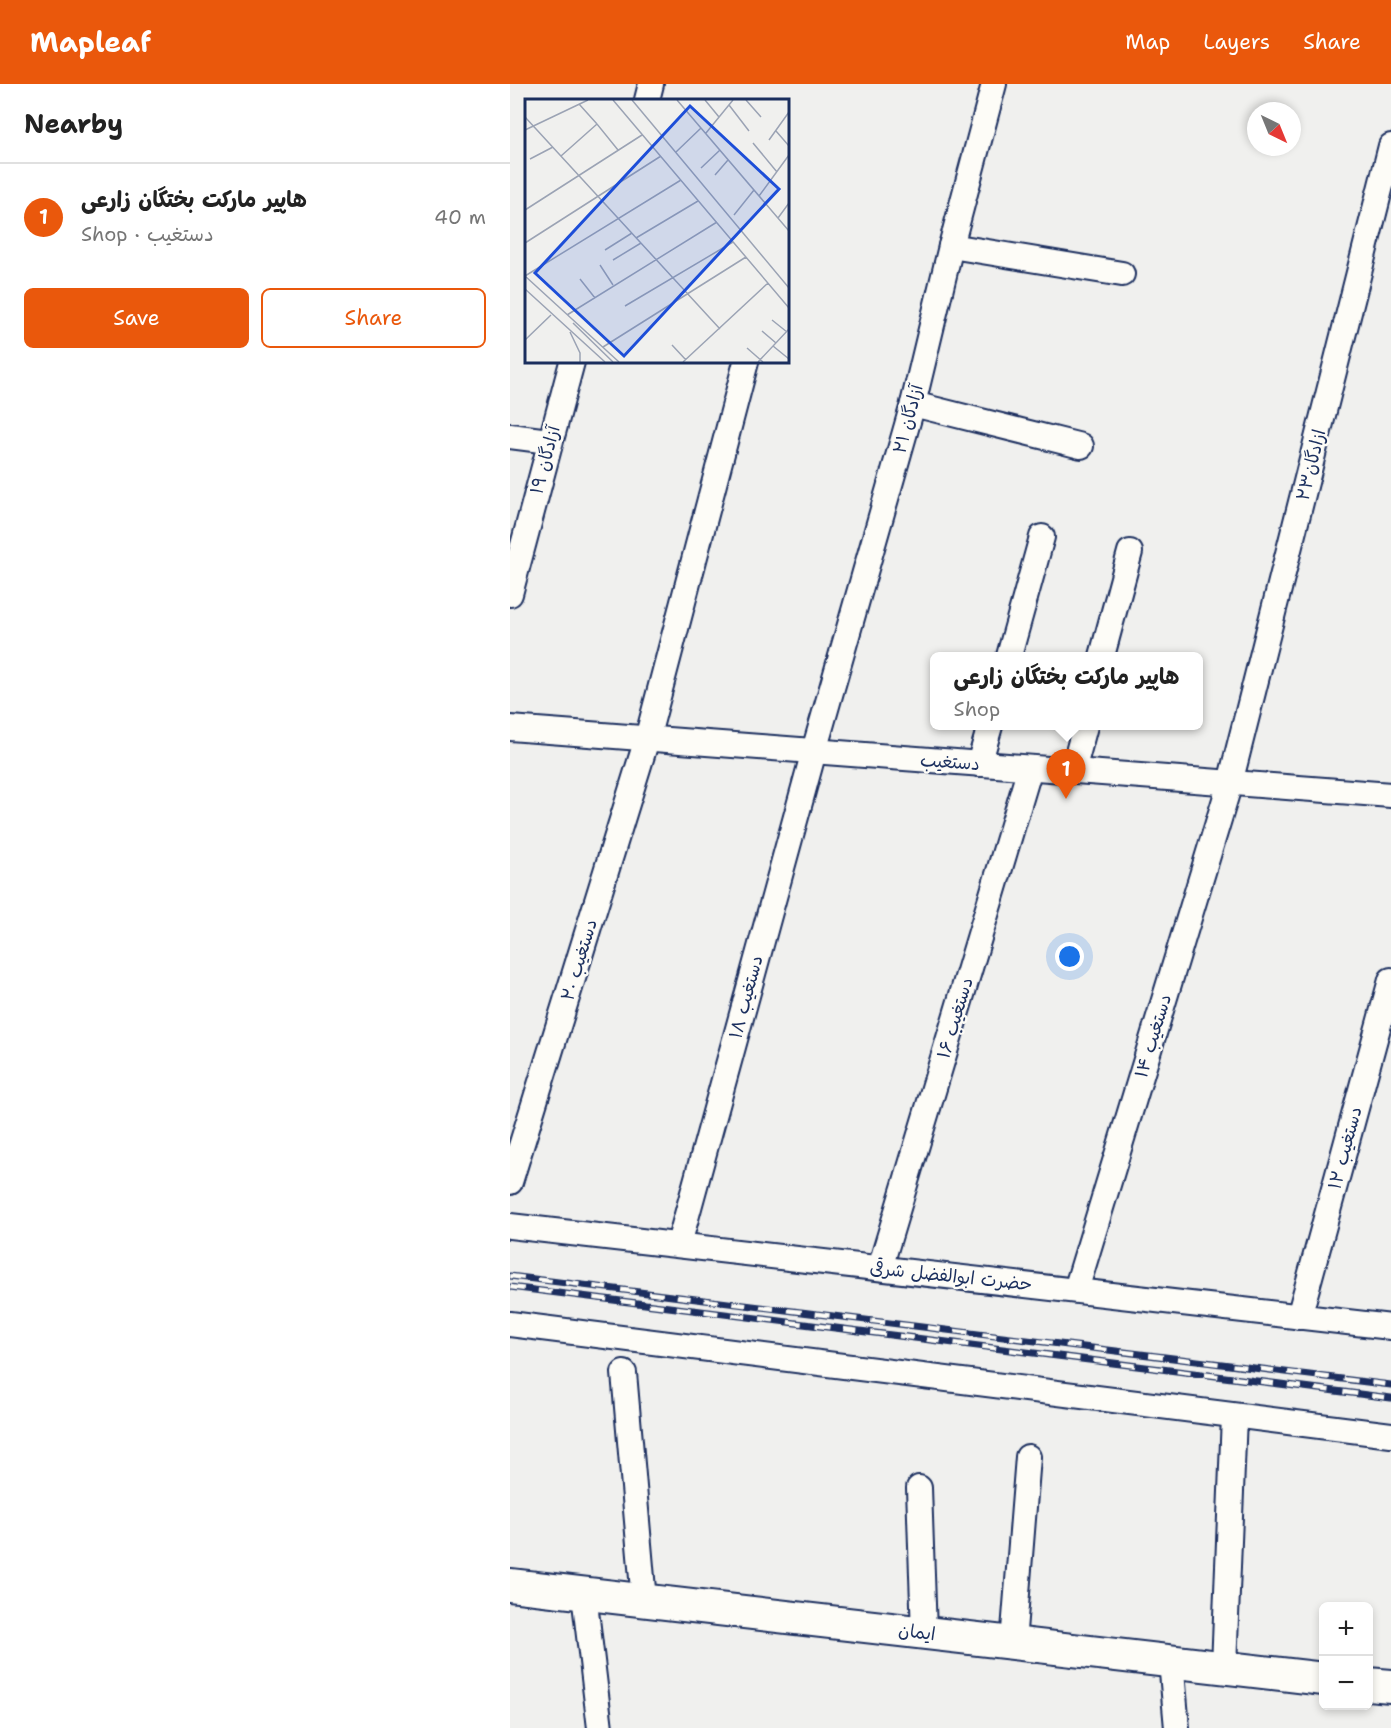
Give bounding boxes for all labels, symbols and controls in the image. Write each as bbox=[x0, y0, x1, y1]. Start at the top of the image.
text: Mapleaf bbox=[30, 23, 151, 61]
text: Map bbox=[1125, 28, 1170, 56]
text: Layers bbox=[1203, 28, 1270, 56]
text: Share bbox=[1303, 28, 1361, 56]
inset map bbox=[525, 99, 789, 363]
north arrow bbox=[1247, 102, 1301, 156]
text: Nearby bbox=[24, 106, 123, 141]
text: هاپیر مارکت بختگان زارعی bbox=[81, 185, 307, 214]
text: 1 bbox=[39, 204, 48, 230]
text: 40 m bbox=[434, 204, 486, 230]
text: Shop · دستغیب bbox=[81, 221, 214, 247]
button: Save bbox=[24, 288, 249, 348]
button: Share bbox=[261, 288, 486, 348]
street label: ۲۱ آزادگان bbox=[887, 380, 929, 456]
street label: ۱۹ آزادگان bbox=[524, 422, 566, 497]
street label: ۲۳ازادگان bbox=[1291, 427, 1331, 503]
popup bbox=[930, 652, 1203, 730]
text: هاپیر مارکت بختگان زارعی bbox=[954, 662, 1179, 691]
text: Shop bbox=[954, 696, 1000, 722]
street label: دستغیب bbox=[919, 748, 981, 776]
pin: 1 bbox=[1046, 750, 1086, 799]
street label: دستغیب ۲۰ bbox=[555, 916, 603, 1004]
your location bbox=[1055, 942, 1084, 971]
street label: دستغیب ۱۸ bbox=[723, 953, 769, 1041]
street label: دستغیب ۱۶ bbox=[931, 975, 979, 1061]
street label: دستغیب ۱۴ bbox=[1129, 991, 1177, 1081]
street label: دستغیب ۱۲ bbox=[1322, 1104, 1368, 1192]
street label: حضرت ابوالفضل شرقی bbox=[869, 1256, 1033, 1296]
map controls bbox=[1319, 1602, 1373, 1710]
button: + bbox=[1319, 1602, 1373, 1656]
street label: ایمان bbox=[897, 1618, 937, 1646]
button: − bbox=[1319, 1656, 1373, 1710]

